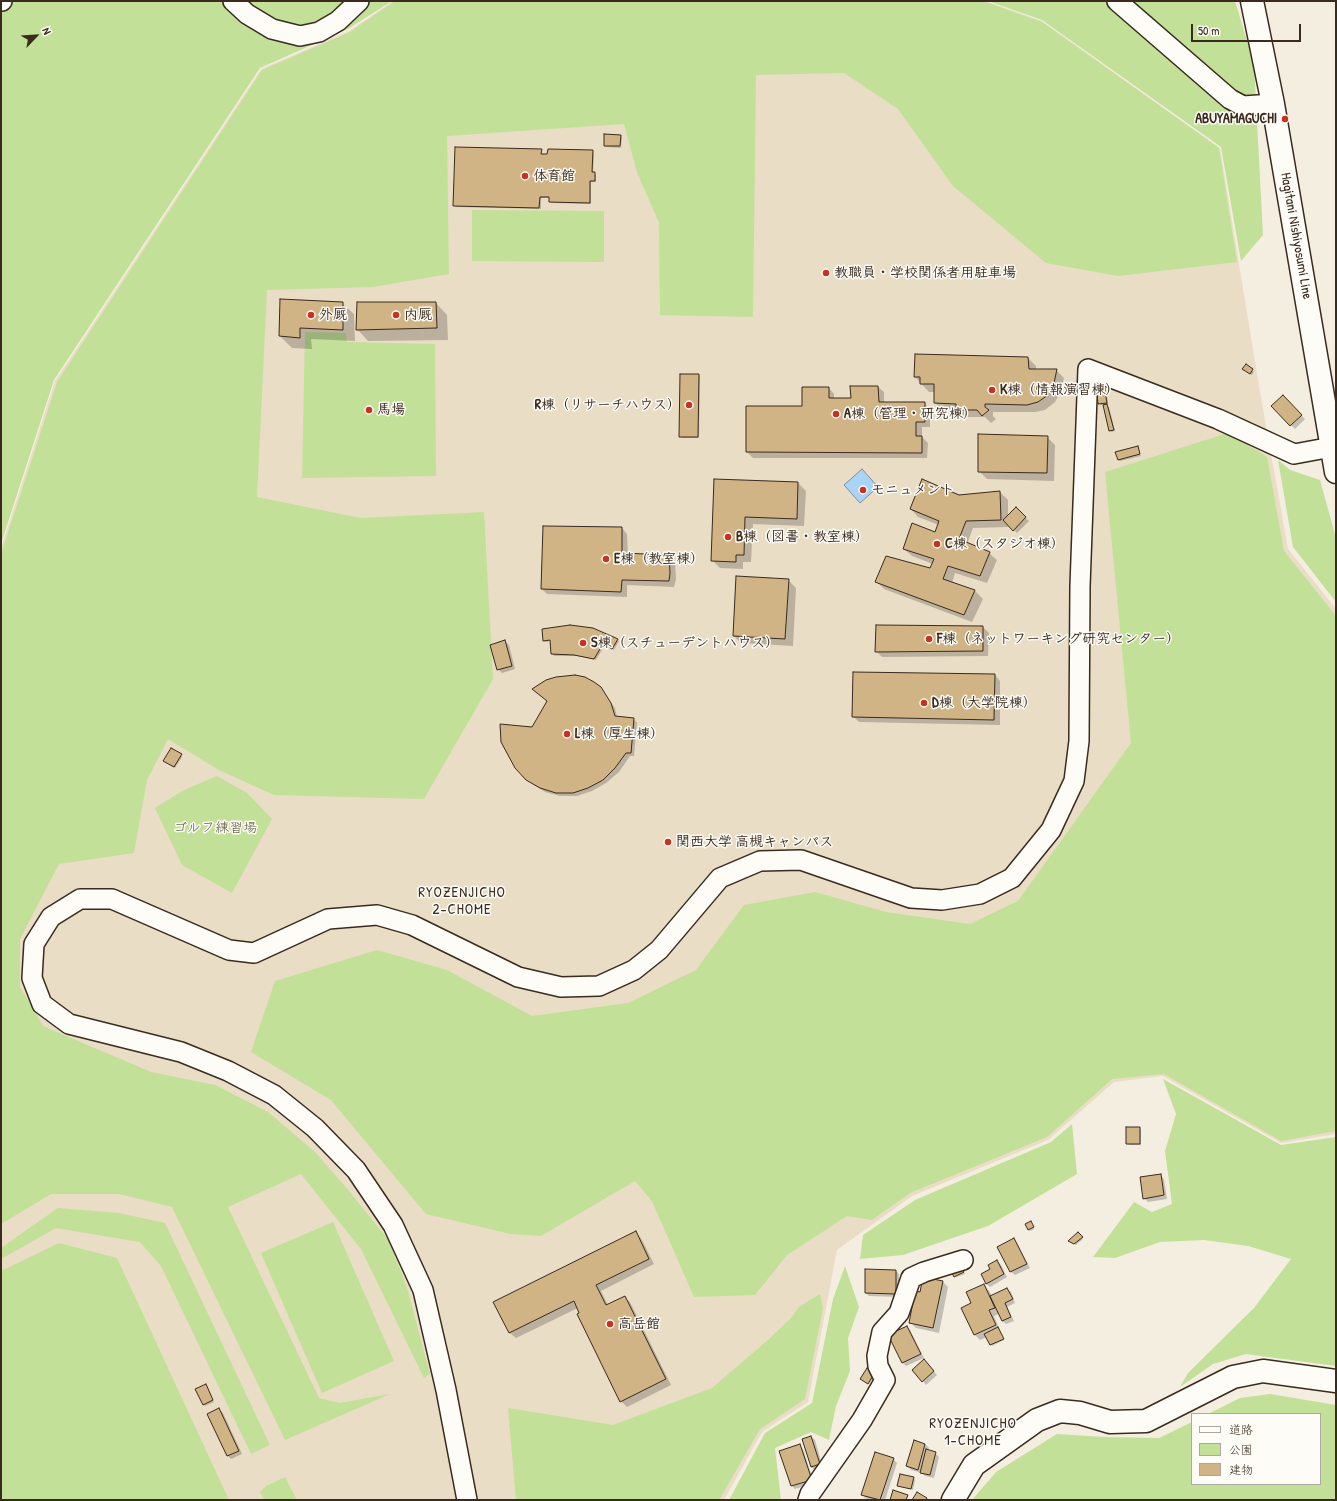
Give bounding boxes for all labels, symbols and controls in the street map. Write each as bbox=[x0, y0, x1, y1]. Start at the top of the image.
north arrow bbox=[16, 16, 56, 56]
scale bar bbox=[1193, 16, 1303, 42]
text: 50 m bbox=[1198, 22, 1219, 39]
text: N bbox=[39, 25, 54, 37]
place label: ABUYAMAGUCHI bbox=[1195, 111, 1277, 127]
marker: ABUYAMAGUCHI bbox=[1280, 114, 1290, 124]
place label: 体育館 bbox=[533, 168, 575, 184]
marker: 体育館 bbox=[520, 171, 530, 181]
street label: Hagitani Nishiyosumi Line bbox=[1277, 171, 1315, 301]
place label: 教職員・学校関係者用駐車場 bbox=[834, 265, 1016, 281]
marker: 教職員・学校関係者用駐車場 bbox=[821, 268, 831, 278]
place label: 外厩 bbox=[319, 307, 347, 323]
place label: 内厩 bbox=[404, 307, 432, 323]
marker: 外厩 bbox=[306, 310, 316, 320]
marker: 内厩 bbox=[391, 310, 401, 320]
place label: K棟（情報演習棟） bbox=[1000, 382, 1119, 398]
marker: K棟（情報演習棟） bbox=[987, 385, 997, 395]
place label: R棟（リサーチハウス） bbox=[535, 397, 681, 413]
marker: R棟（リサーチハウス） bbox=[684, 400, 694, 410]
place label: 馬場 bbox=[377, 402, 405, 418]
marker: 馬場 bbox=[364, 405, 374, 415]
place label: A棟（管理・研究棟） bbox=[844, 406, 977, 422]
marker: A棟（管理・研究棟） bbox=[831, 409, 841, 419]
place label: モニュメント bbox=[871, 482, 955, 498]
marker: モニュメント bbox=[858, 485, 868, 495]
place label: B棟（図書・教室棟） bbox=[736, 529, 869, 545]
marker: B棟（図書・教室棟） bbox=[723, 532, 733, 542]
place label: C棟（スタジオ棟） bbox=[945, 536, 1065, 552]
marker: C棟（スタジオ棟） bbox=[932, 539, 942, 549]
place label: E棟（教室棟） bbox=[614, 551, 704, 567]
marker: E棟（教室棟） bbox=[601, 554, 611, 564]
place label: F棟（ネットワーキング研究センター） bbox=[937, 631, 1180, 647]
marker: F棟（ネットワーキング研究センター） bbox=[924, 634, 934, 644]
place label: S棟（スチューデントハウス） bbox=[591, 635, 779, 651]
marker: S棟（スチューデントハウス） bbox=[578, 638, 588, 648]
place label: D棟（大学院棟） bbox=[932, 695, 1037, 711]
marker: D棟（大学院棟） bbox=[919, 698, 929, 708]
place label: L棟（厚生棟） bbox=[575, 726, 664, 742]
marker: L棟（厚生棟） bbox=[562, 729, 572, 739]
park label: ゴルフ練習場 bbox=[173, 820, 257, 836]
place label: 関西大学 高槻キャンパス bbox=[676, 834, 833, 850]
marker: 関西大学 高槻キャンパス bbox=[663, 837, 673, 847]
district label: RYOZENJICHO 2-CHOME bbox=[418, 884, 506, 919]
place label: 高岳館 bbox=[618, 1316, 660, 1332]
marker: 高岳館 bbox=[605, 1319, 615, 1329]
legend bbox=[1191, 1413, 1321, 1485]
district label: RYOZENJICHO 1-CHOME bbox=[929, 1415, 1017, 1450]
text: 道路 bbox=[1229, 1421, 1253, 1438]
text: 公園 bbox=[1229, 1441, 1253, 1458]
text: 建物 bbox=[1229, 1461, 1253, 1478]

